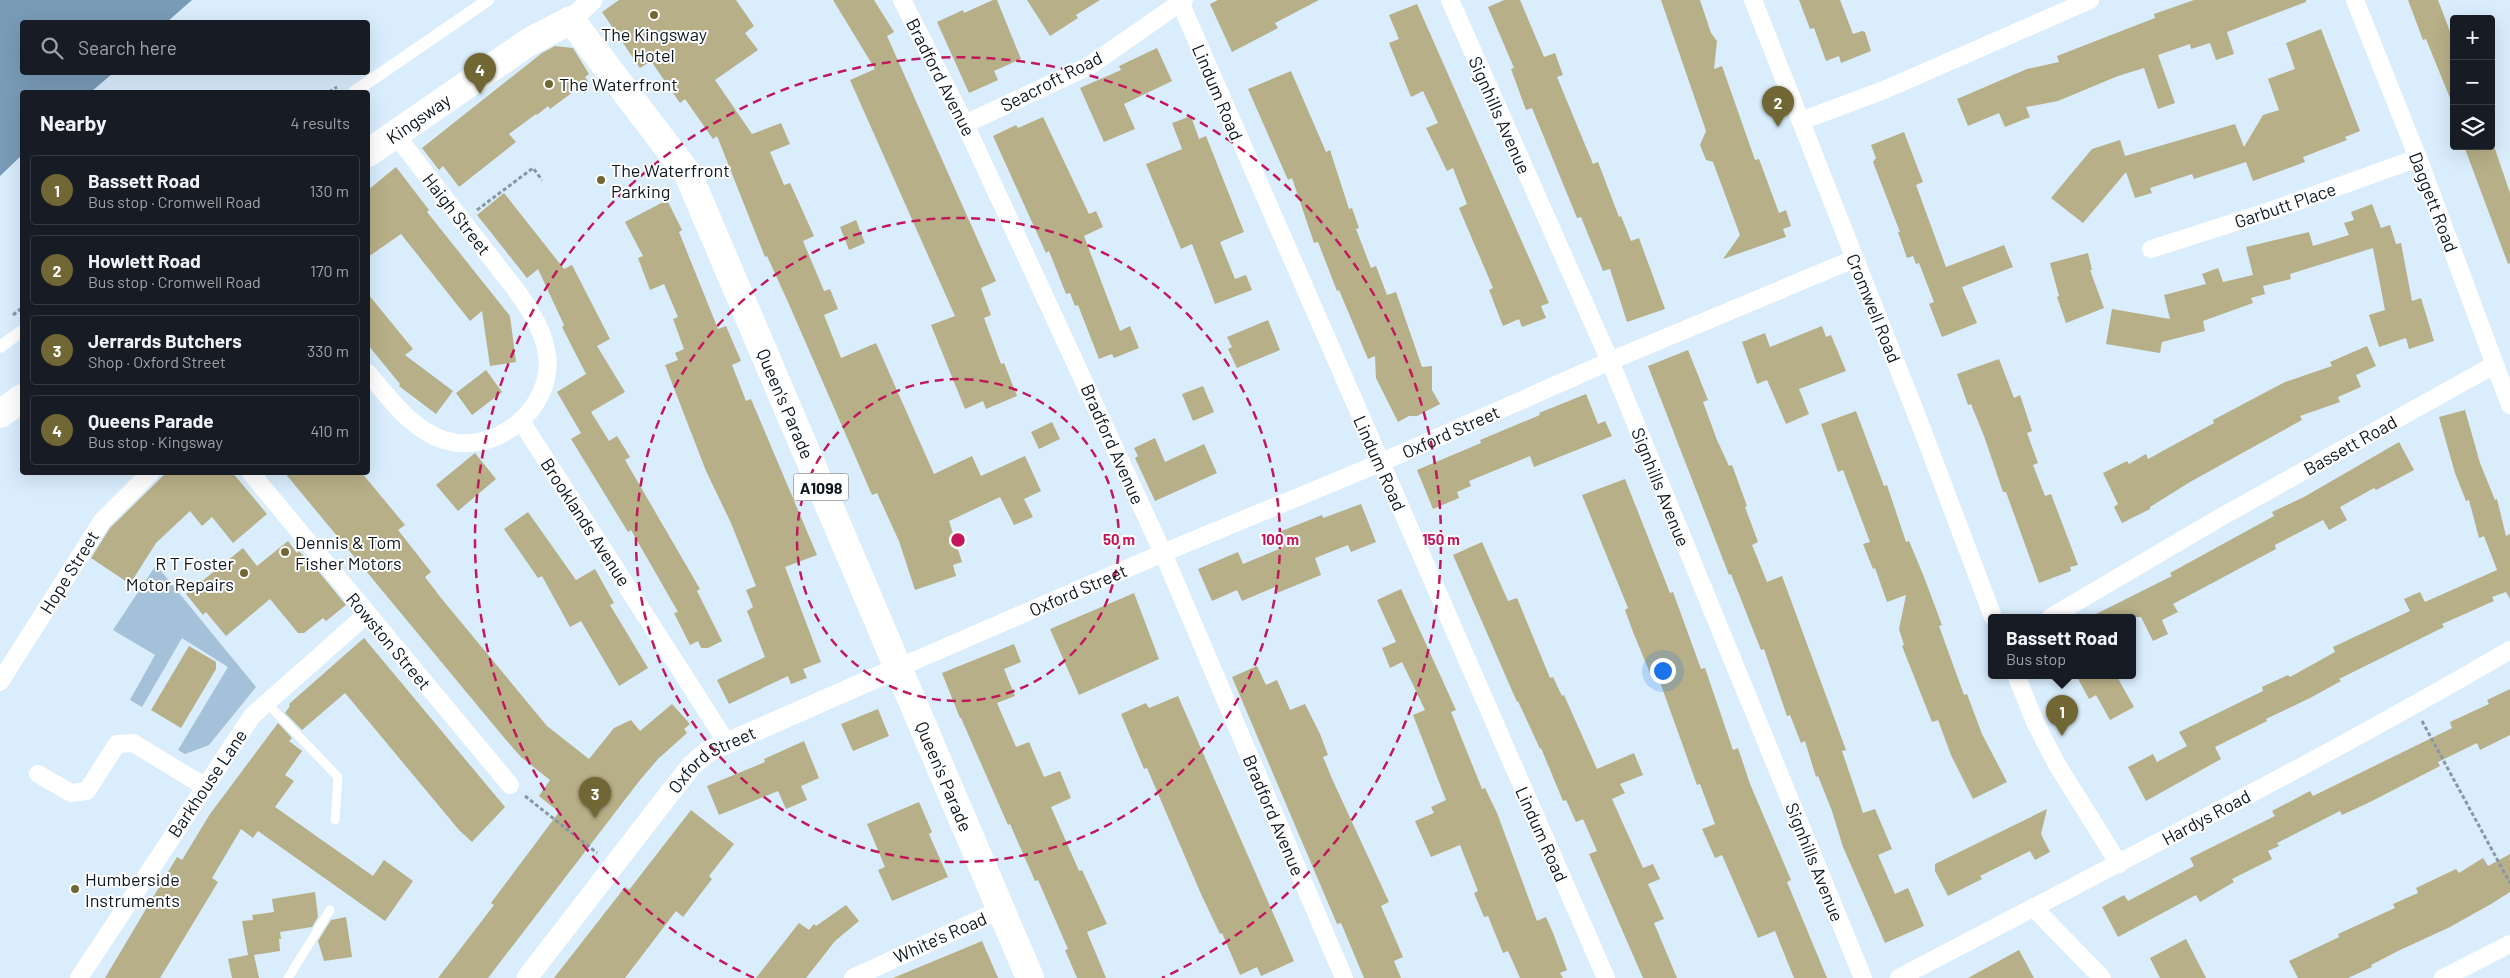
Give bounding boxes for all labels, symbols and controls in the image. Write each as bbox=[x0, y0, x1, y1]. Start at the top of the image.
marker: The Kingsway Hotel bbox=[648, 9, 660, 21]
street label: Bradford Avenue bbox=[902, 14, 980, 140]
map controls bbox=[2450, 15, 2495, 150]
button: + bbox=[2450, 15, 2495, 60]
search box bbox=[20, 20, 370, 75]
place label: The Kingsway Hotel bbox=[601, 23, 707, 66]
icon: search bbox=[38, 34, 66, 62]
text: Search here bbox=[78, 36, 177, 59]
street label: Lindum Road bbox=[1188, 41, 1248, 143]
street label: Seacroft Road bbox=[997, 46, 1105, 116]
pin: 4 bbox=[464, 53, 496, 94]
street label: Signhills Avenue bbox=[1464, 53, 1536, 177]
button: − bbox=[2450, 60, 2495, 105]
place label: The Waterfront bbox=[559, 73, 678, 95]
marker: The Waterfront bbox=[543, 78, 555, 90]
pin: 2 bbox=[1762, 86, 1794, 127]
street label: Kingsway bbox=[382, 89, 455, 148]
button: layers bbox=[2450, 105, 2495, 150]
text: Nearby bbox=[40, 110, 106, 135]
text: 4 results bbox=[290, 113, 350, 132]
street label: Daggett Road bbox=[2405, 149, 2463, 255]
place label: The Waterfront Parking bbox=[611, 159, 730, 202]
text: Bassett Road bbox=[88, 169, 200, 192]
street label: Haigh Street bbox=[418, 169, 496, 259]
marker: The Waterfront Parking bbox=[595, 174, 607, 186]
street label: Garbutt Place bbox=[2231, 177, 2339, 233]
text: 1 bbox=[54, 181, 60, 200]
text: 130 m bbox=[310, 181, 349, 200]
text: Bus stop · Cromwell Road bbox=[88, 192, 261, 211]
text: Howlett Road bbox=[88, 249, 201, 272]
street label: Cromwell Road bbox=[1842, 250, 1906, 366]
text: 2 bbox=[53, 261, 61, 280]
text: 170 m bbox=[310, 261, 349, 280]
text: Bus stop · Cromwell Road bbox=[88, 272, 261, 291]
text: Jerrards Butchers bbox=[88, 329, 242, 352]
text: 3 bbox=[53, 341, 61, 360]
text: 330 m bbox=[307, 341, 349, 360]
street label: Queen's Parade bbox=[753, 345, 819, 462]
text: Shop · Oxford Street bbox=[88, 352, 226, 371]
street label: Bradford Avenue bbox=[1077, 380, 1149, 508]
street label: Oxford Street bbox=[1398, 401, 1503, 463]
text: Queens Parade bbox=[88, 409, 214, 432]
street label: Bassett Road bbox=[2299, 410, 2401, 480]
street label: Lindum Road bbox=[1349, 412, 1411, 514]
text: 4 bbox=[52, 421, 62, 440]
text: 410 m bbox=[311, 421, 349, 440]
street label: Signhills Avenue bbox=[1627, 424, 1695, 550]
text: Bus stop · Kingsway bbox=[88, 432, 223, 451]
street label: Brooklands Avenue bbox=[536, 454, 636, 590]
road number: A1098 bbox=[794, 474, 848, 501]
street label: Hope Street bbox=[35, 526, 103, 618]
text: 50 m bbox=[1103, 530, 1135, 548]
text: 100 m bbox=[1261, 530, 1299, 548]
text: 150 m bbox=[1422, 530, 1460, 548]
place label: Dennis & Tom Fisher Motors bbox=[295, 531, 402, 574]
centre of rings bbox=[949, 531, 967, 549]
marker: Dennis & Tom Fisher Motors bbox=[279, 546, 291, 558]
place label: R T Foster Motor Repairs bbox=[126, 552, 234, 595]
street label: Oxford Street bbox=[1026, 559, 1130, 621]
marker: R T Foster Motor Repairs bbox=[238, 567, 250, 579]
street label: Rowston Street bbox=[342, 588, 436, 694]
popup bbox=[1988, 614, 2136, 679]
text: Bassett Road bbox=[2006, 626, 2118, 649]
text: Bus stop bbox=[2006, 649, 2066, 668]
your location bbox=[1650, 658, 1676, 684]
pin: 1 bbox=[2046, 695, 2078, 736]
street label: Queen's Parade bbox=[911, 718, 977, 835]
street label: Oxford Street bbox=[663, 721, 759, 797]
street label: Barkhouse Lane bbox=[163, 725, 251, 841]
street label: Bradford Avenue bbox=[1239, 751, 1309, 879]
pin: 3 bbox=[579, 777, 611, 818]
street label: Lindum Road bbox=[1511, 783, 1573, 885]
street label: Hardys Road bbox=[2158, 785, 2254, 849]
street label: Signhills Avenue bbox=[1781, 799, 1849, 925]
place label: Humberside Instruments bbox=[85, 868, 180, 911]
marker: Humberside Instruments bbox=[69, 883, 81, 895]
street label: White's Road bbox=[890, 907, 990, 967]

